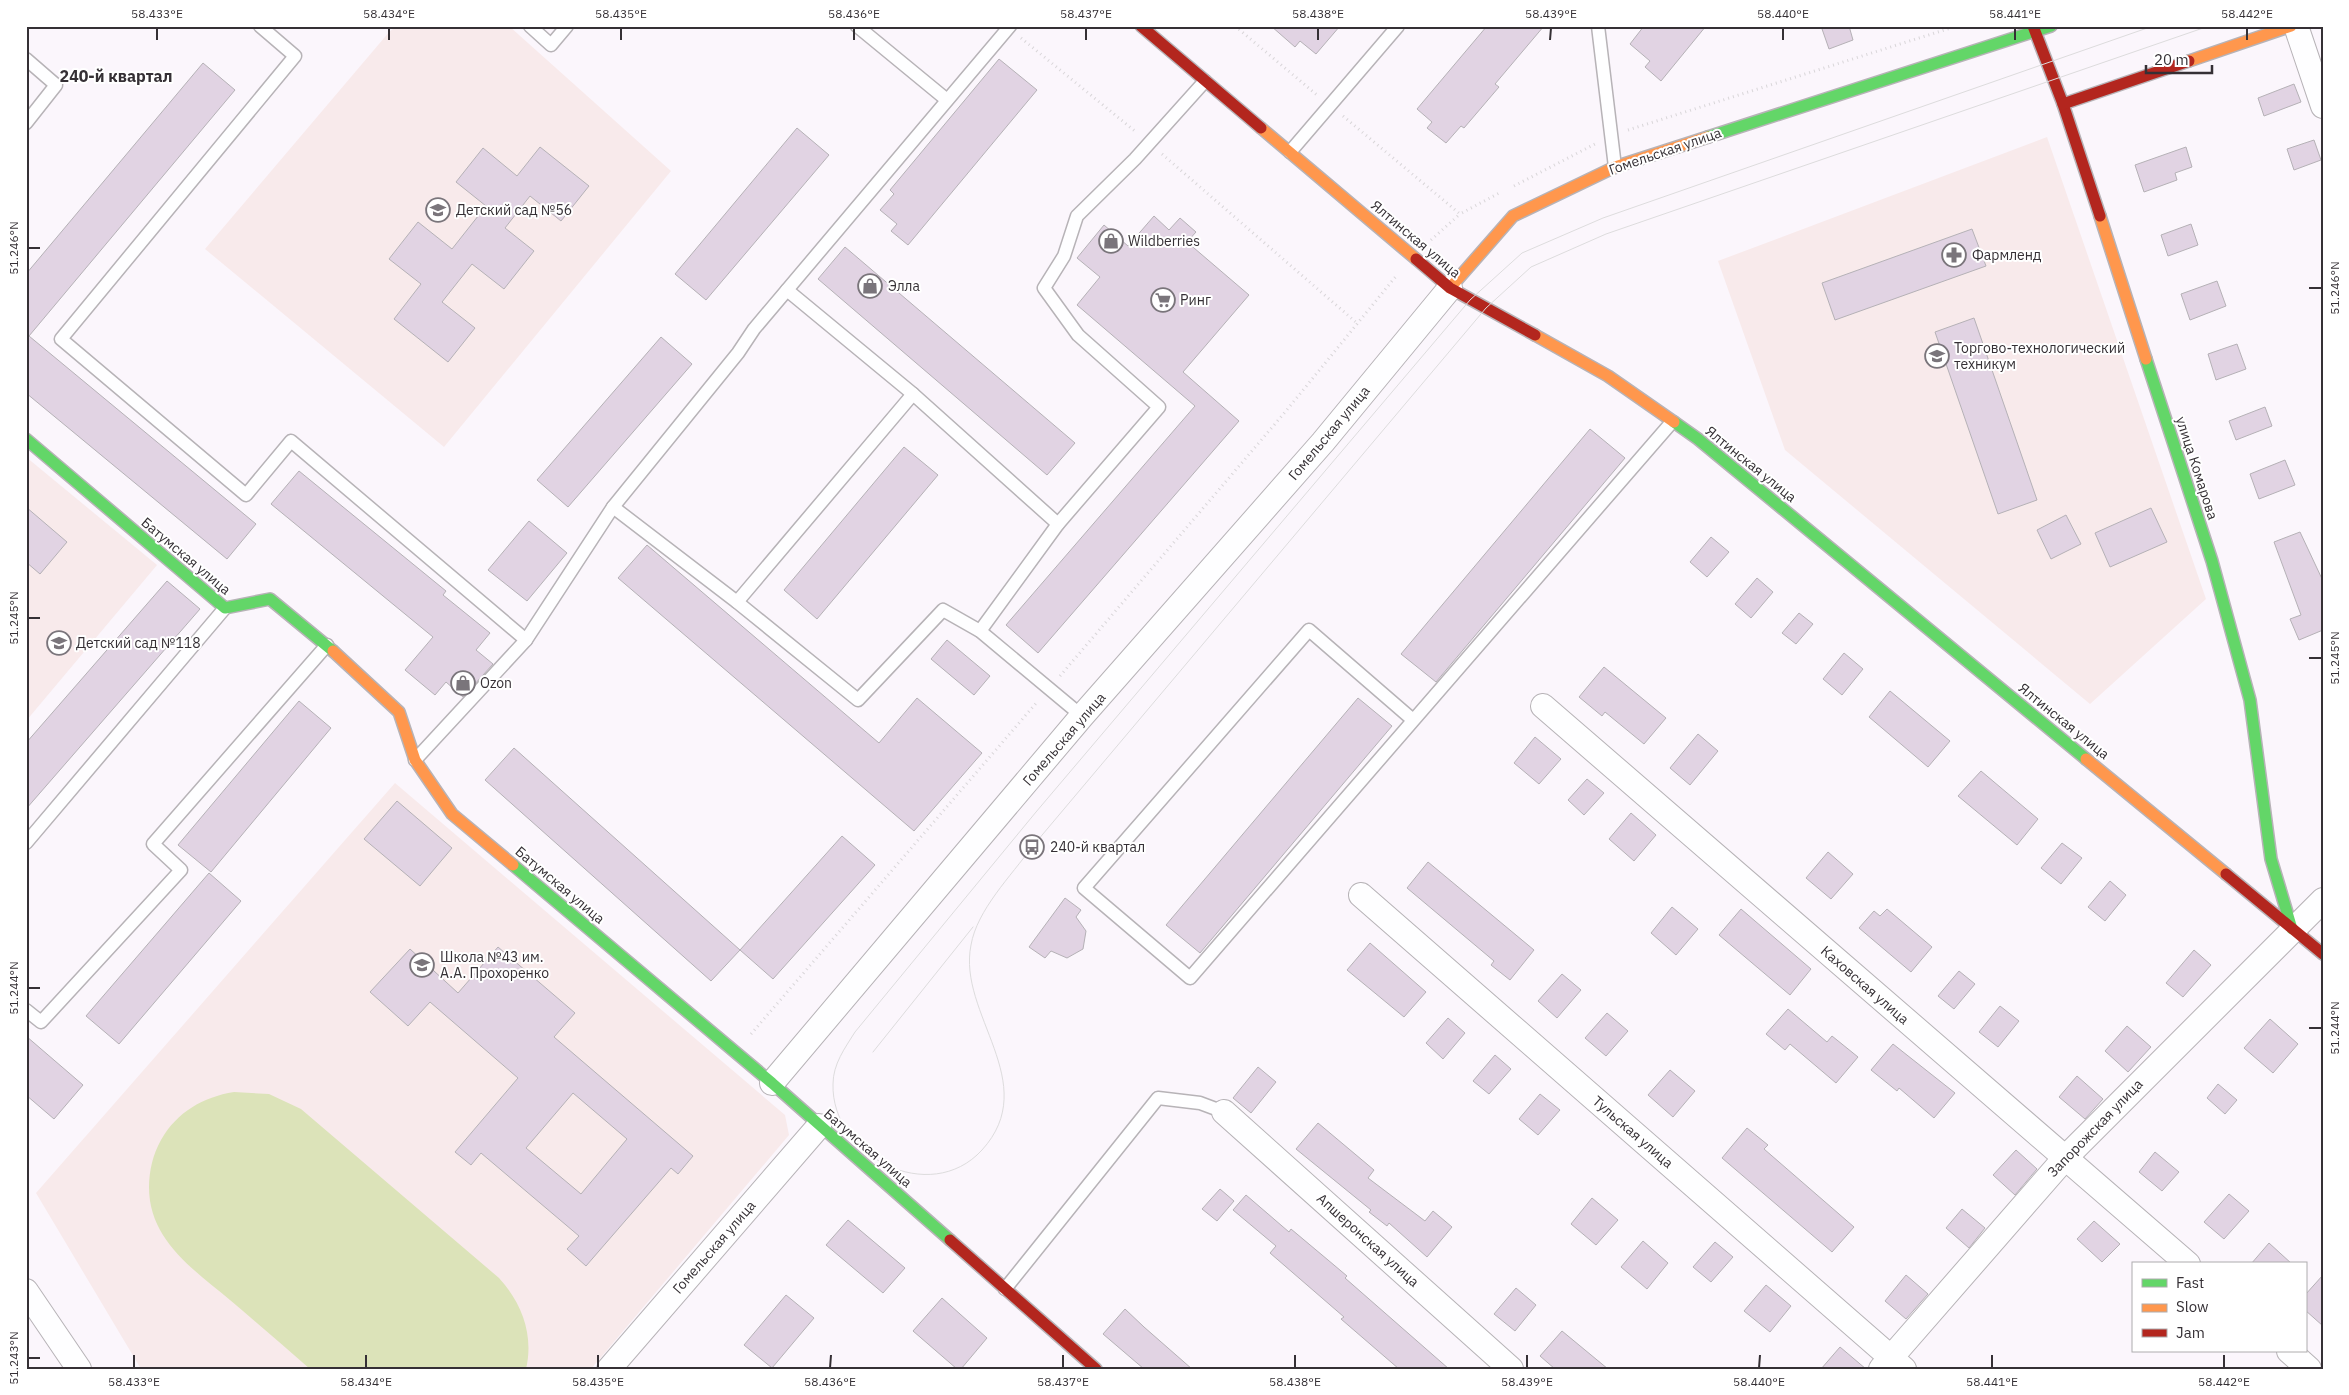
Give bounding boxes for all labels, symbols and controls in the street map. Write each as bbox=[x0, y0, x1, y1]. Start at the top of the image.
text: 58.433°E bbox=[131, 6, 183, 21]
text: 58.434°E bbox=[363, 6, 415, 21]
text: 58.435°E bbox=[595, 6, 647, 21]
text: 58.436°E bbox=[828, 6, 880, 21]
text: 58.437°E bbox=[1060, 6, 1112, 21]
text: 58.438°E bbox=[1292, 6, 1344, 21]
text: 58.439°E bbox=[1525, 6, 1577, 21]
text: 58.440°E bbox=[1757, 6, 1809, 21]
text: 58.441°E bbox=[1989, 6, 2041, 21]
text: 58.442°E bbox=[2221, 6, 2273, 21]
scale bar bbox=[2146, 42, 2213, 74]
text: 20 m bbox=[2154, 50, 2189, 69]
district label: 240-й квартал bbox=[60, 66, 172, 86]
street label: Гомельская улица bbox=[1606, 123, 1724, 179]
street label: Ялтинская улица bbox=[1367, 196, 1465, 282]
school or university icon: Детский сад №56 bbox=[425, 197, 451, 223]
place label: Детский сад №56 bbox=[456, 201, 572, 219]
text: 51.246°N bbox=[6, 221, 21, 275]
shop icon: Wildberries bbox=[1098, 228, 1124, 254]
place label: Wildberries bbox=[1128, 232, 1200, 250]
pharmacy icon: Фармленд bbox=[1941, 242, 1967, 268]
place label: Фармленд bbox=[1972, 246, 2041, 264]
text: 51.246°N bbox=[2327, 261, 2342, 315]
shop icon: Элла bbox=[857, 273, 883, 299]
place label: Элла bbox=[888, 277, 921, 295]
supermarket icon: Ринг bbox=[1150, 287, 1176, 313]
place label: Ринг bbox=[1180, 291, 1211, 309]
place label: Торгово-технологический техникум bbox=[1954, 339, 2125, 373]
school or university icon: Торгово-технологический техникум bbox=[1924, 343, 1950, 369]
street label: Гомельская улица bbox=[1284, 382, 1374, 484]
street label: улица Комарова bbox=[2172, 414, 2222, 522]
street label: Ялтинская улица bbox=[1702, 422, 1800, 506]
street label: Батумская улица bbox=[138, 513, 235, 599]
text: 51.245°N bbox=[6, 591, 21, 645]
school or university icon: Детский сад №118 bbox=[46, 630, 72, 656]
text: 51.245°N bbox=[2327, 631, 2342, 685]
place label: Детский сад №118 bbox=[76, 634, 201, 652]
shop icon: Ozon bbox=[450, 670, 476, 696]
place label: Ozon bbox=[480, 674, 512, 692]
street label: Ялтинская улица bbox=[2015, 679, 2113, 763]
street label: Гомельская улица bbox=[1019, 688, 1110, 789]
bus stop icon: 240-й квартал bbox=[1019, 834, 1045, 860]
place label: 240-й квартал bbox=[1050, 838, 1145, 856]
street label: Батумская улица bbox=[512, 842, 609, 928]
street label: Каховская улица bbox=[1817, 942, 1913, 1029]
place label: Школа №43 им. А.А. Прохоренко bbox=[440, 948, 549, 982]
school or university icon: Школа №43 им. А.А. Прохоренко bbox=[409, 952, 435, 978]
text: 51.244°N bbox=[6, 961, 21, 1015]
text: 51.244°N bbox=[2327, 1001, 2342, 1055]
street label: Запорожская улица bbox=[2044, 1075, 2147, 1181]
street label: Тульская улица bbox=[1589, 1092, 1677, 1172]
street label: Батумская улица bbox=[820, 1105, 916, 1192]
street label: Апшеронская улица bbox=[1313, 1189, 1423, 1291]
street label: Гомельская улица bbox=[669, 1196, 760, 1297]
legend bbox=[2132, 1262, 2306, 1352]
text: Fast bbox=[2176, 1273, 2204, 1292]
text: Slow bbox=[2176, 1297, 2209, 1316]
text: Jam bbox=[2176, 1323, 2205, 1342]
text: 51.243°N bbox=[6, 1331, 21, 1385]
text: 58.433°E bbox=[108, 1374, 160, 1389]
text: 58.434°E bbox=[340, 1374, 392, 1389]
text: 58.435°E bbox=[572, 1374, 624, 1389]
text: 58.436°E bbox=[804, 1374, 856, 1389]
text: 58.437°E bbox=[1037, 1374, 1089, 1389]
text: 58.438°E bbox=[1269, 1374, 1321, 1389]
text: 58.439°E bbox=[1501, 1374, 1553, 1389]
text: 58.440°E bbox=[1733, 1374, 1785, 1389]
text: 58.441°E bbox=[1966, 1374, 2018, 1389]
text: 58.442°E bbox=[2198, 1374, 2250, 1389]

